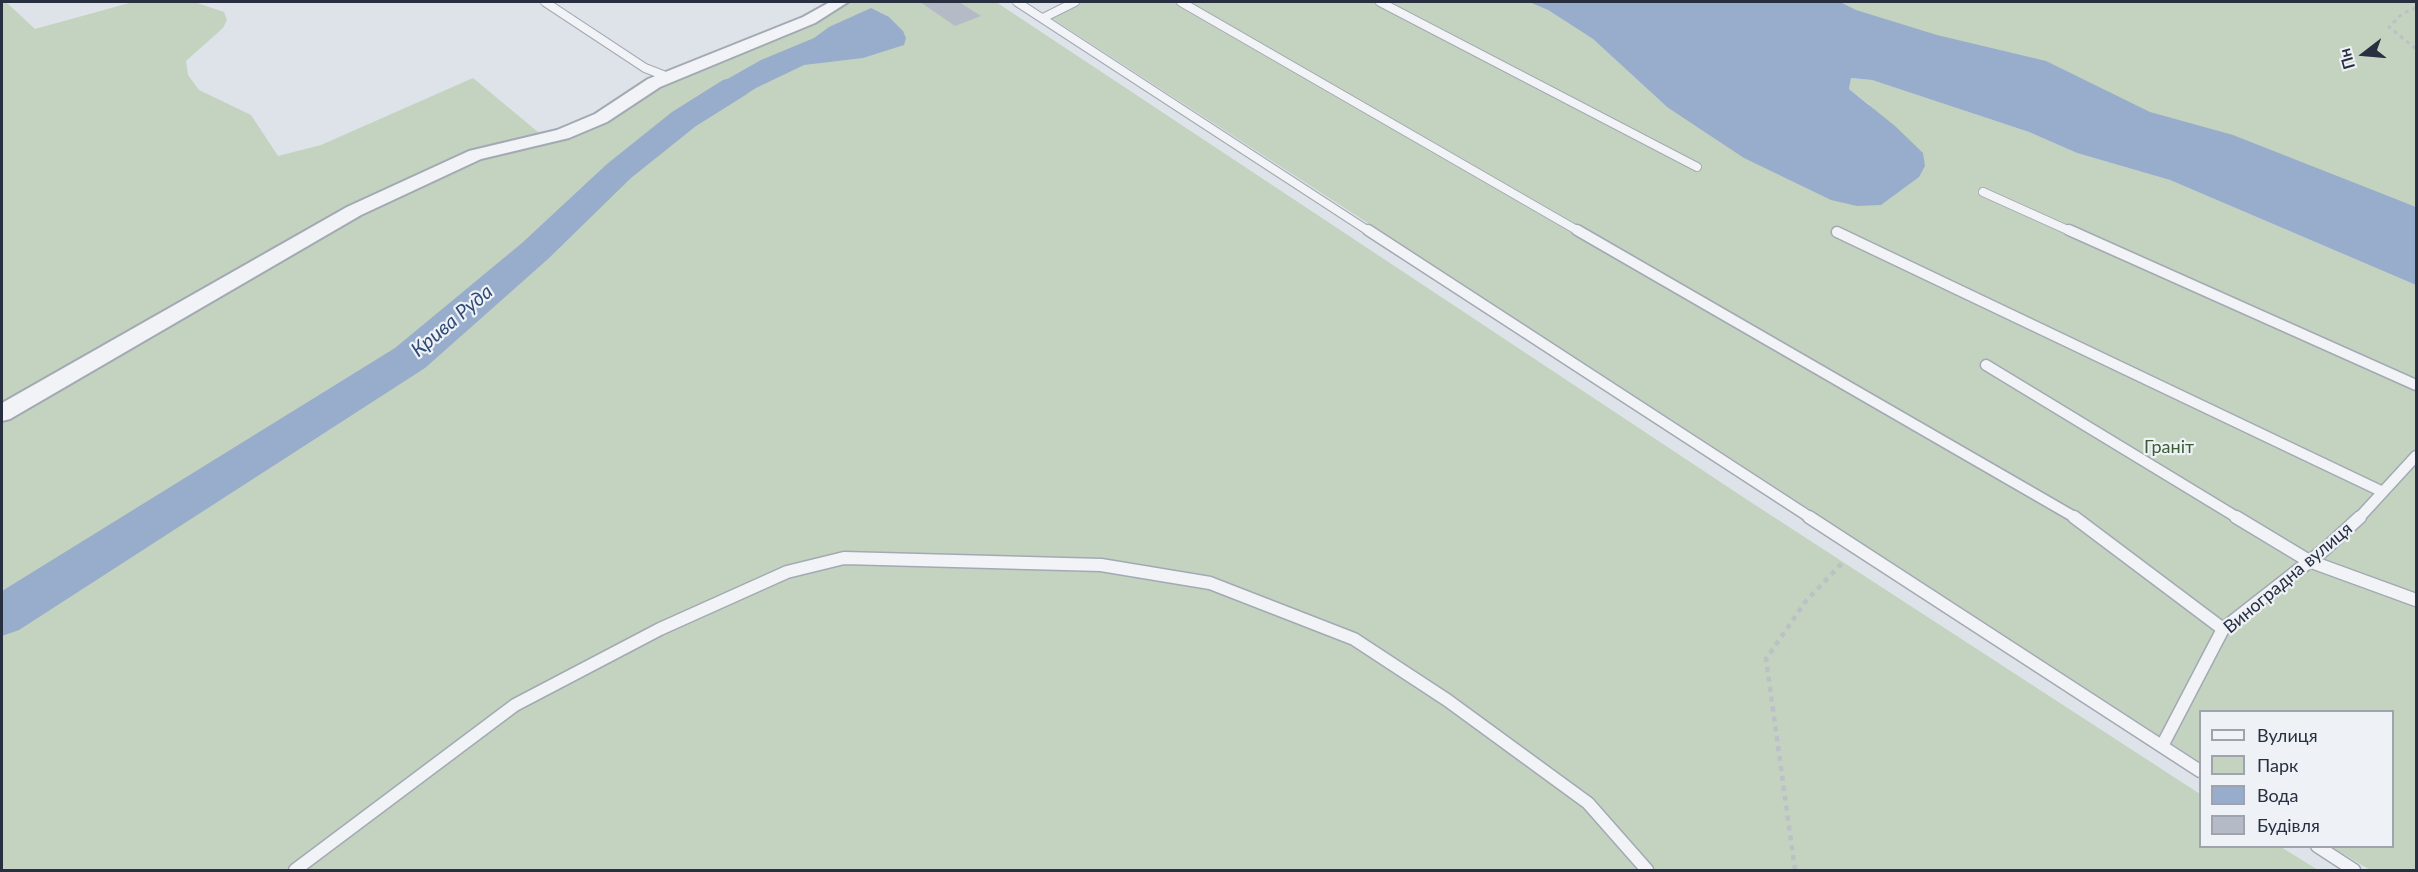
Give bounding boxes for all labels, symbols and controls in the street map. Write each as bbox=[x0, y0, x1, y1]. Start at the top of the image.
north arrow bbox=[2334, 24, 2394, 84]
text: Пн bbox=[2334, 46, 2358, 72]
water label: Крива Руда bbox=[406, 280, 498, 362]
park label: Граніт bbox=[2144, 436, 2194, 458]
street label: Виноградна вулиця bbox=[2219, 518, 2357, 638]
legend bbox=[2199, 710, 2394, 848]
text: Вулиця bbox=[2257, 724, 2318, 746]
text: Парк bbox=[2257, 754, 2298, 776]
text: Вода bbox=[2257, 784, 2298, 806]
text: Будівля bbox=[2257, 814, 2320, 836]

